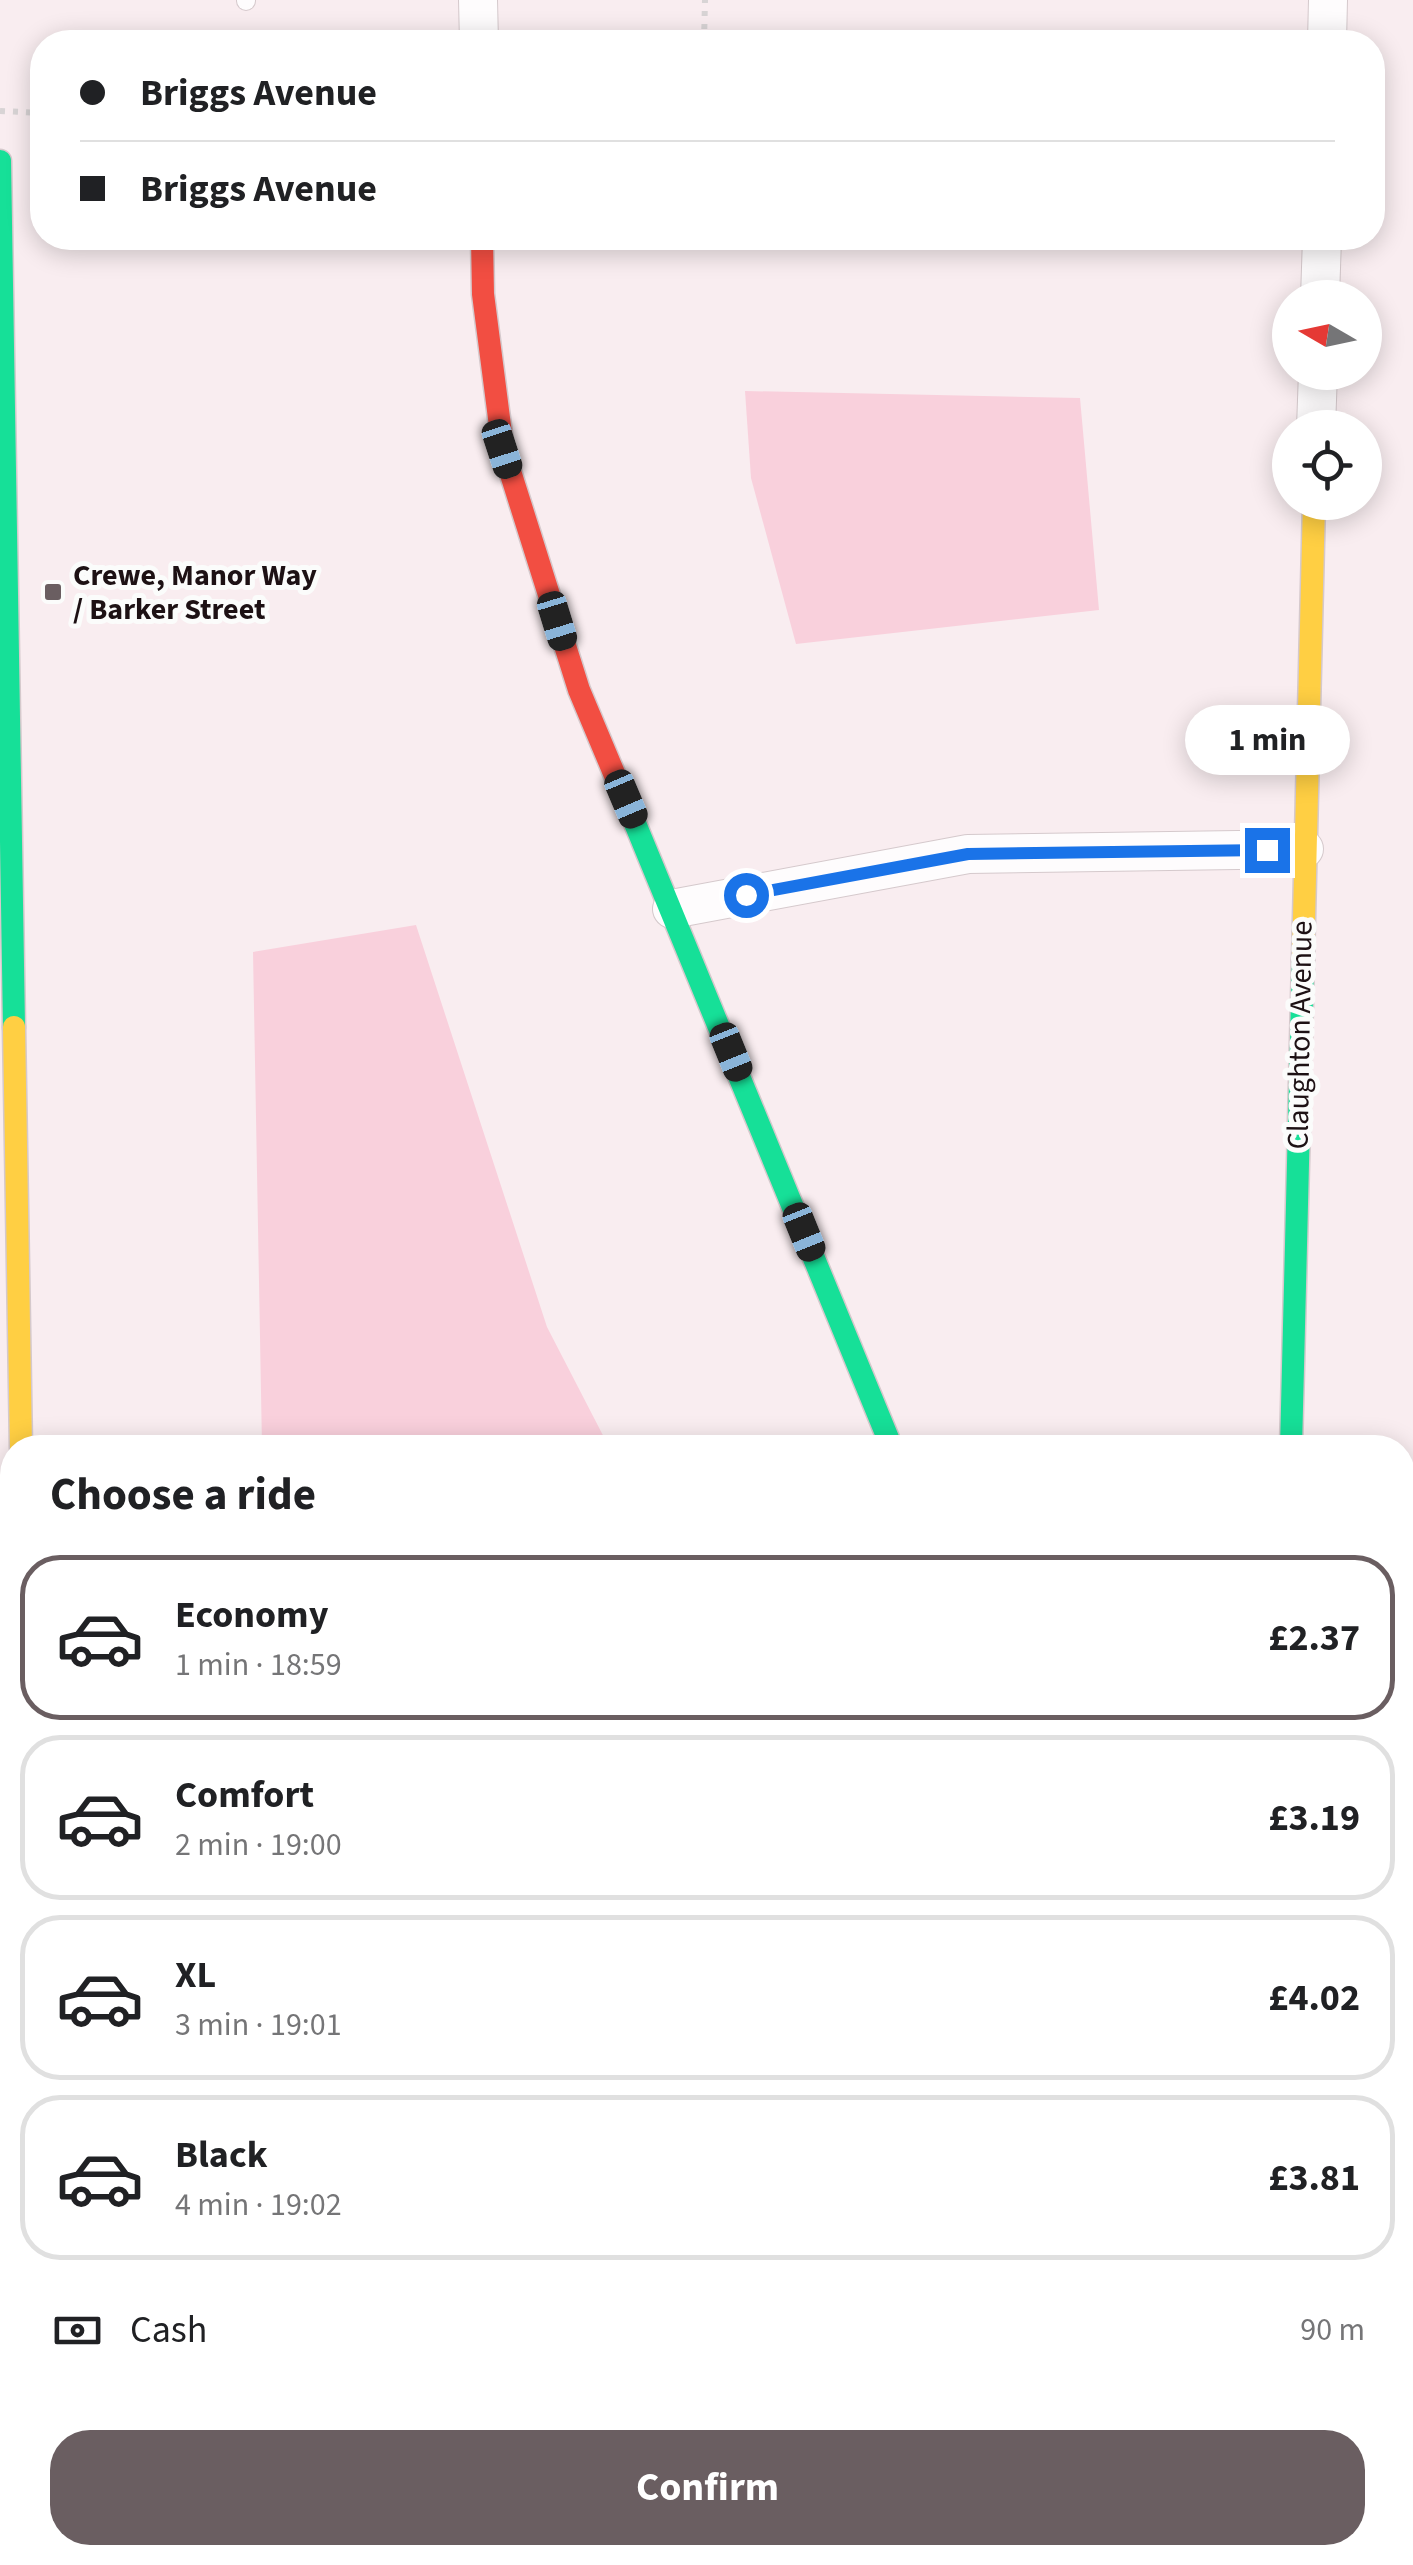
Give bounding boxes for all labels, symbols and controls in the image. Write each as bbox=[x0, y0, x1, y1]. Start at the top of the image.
text: Briggs Avenue bbox=[140, 66, 377, 120]
text: Briggs Avenue bbox=[140, 162, 377, 216]
north arrow bbox=[1272, 280, 1382, 390]
map controls bbox=[1272, 280, 1382, 520]
button: locate bbox=[1272, 410, 1382, 520]
car bbox=[478, 416, 526, 482]
place label: Crewe, Manor Way / Barker Street bbox=[73, 554, 317, 631]
marker: Crewe, Manor Way / Barker Street bbox=[42, 581, 64, 603]
car bbox=[534, 588, 580, 654]
callout: 1 min bbox=[1184, 705, 1350, 775]
text: 1 min bbox=[1229, 717, 1306, 763]
car bbox=[600, 766, 652, 832]
route end bbox=[1245, 828, 1290, 873]
route start bbox=[724, 873, 769, 918]
street label: Claughton Avenue bbox=[1277, 920, 1323, 1150]
car bbox=[706, 1019, 756, 1085]
car bbox=[779, 1199, 829, 1265]
text: Choose a ride bbox=[50, 1463, 316, 1527]
text: Economy bbox=[175, 1588, 328, 1642]
icon: car bbox=[55, 1593, 145, 1683]
text: £2.37 bbox=[1268, 1611, 1360, 1665]
text: 1 min · 18:59 bbox=[175, 1642, 342, 1688]
text: Comfort bbox=[175, 1768, 314, 1822]
icon: car bbox=[55, 1773, 145, 1863]
text: £3.19 bbox=[1268, 1791, 1360, 1845]
text: 2 min · 19:00 bbox=[175, 1822, 342, 1868]
text: XL bbox=[175, 1948, 216, 2002]
icon: car bbox=[55, 1953, 145, 2043]
text: £4.02 bbox=[1268, 1971, 1360, 2025]
text: 3 min · 19:01 bbox=[175, 2002, 342, 2048]
text: Black bbox=[175, 2128, 268, 2182]
icon: car bbox=[55, 2133, 145, 2223]
text: £3.81 bbox=[1268, 2151, 1360, 2205]
text: 4 min · 19:02 bbox=[175, 2182, 342, 2228]
icon: cash bbox=[50, 2303, 105, 2358]
text: Cash bbox=[130, 2303, 207, 2357]
text: 90 m bbox=[1300, 2307, 1365, 2353]
button: Confirm bbox=[50, 2430, 1365, 2545]

